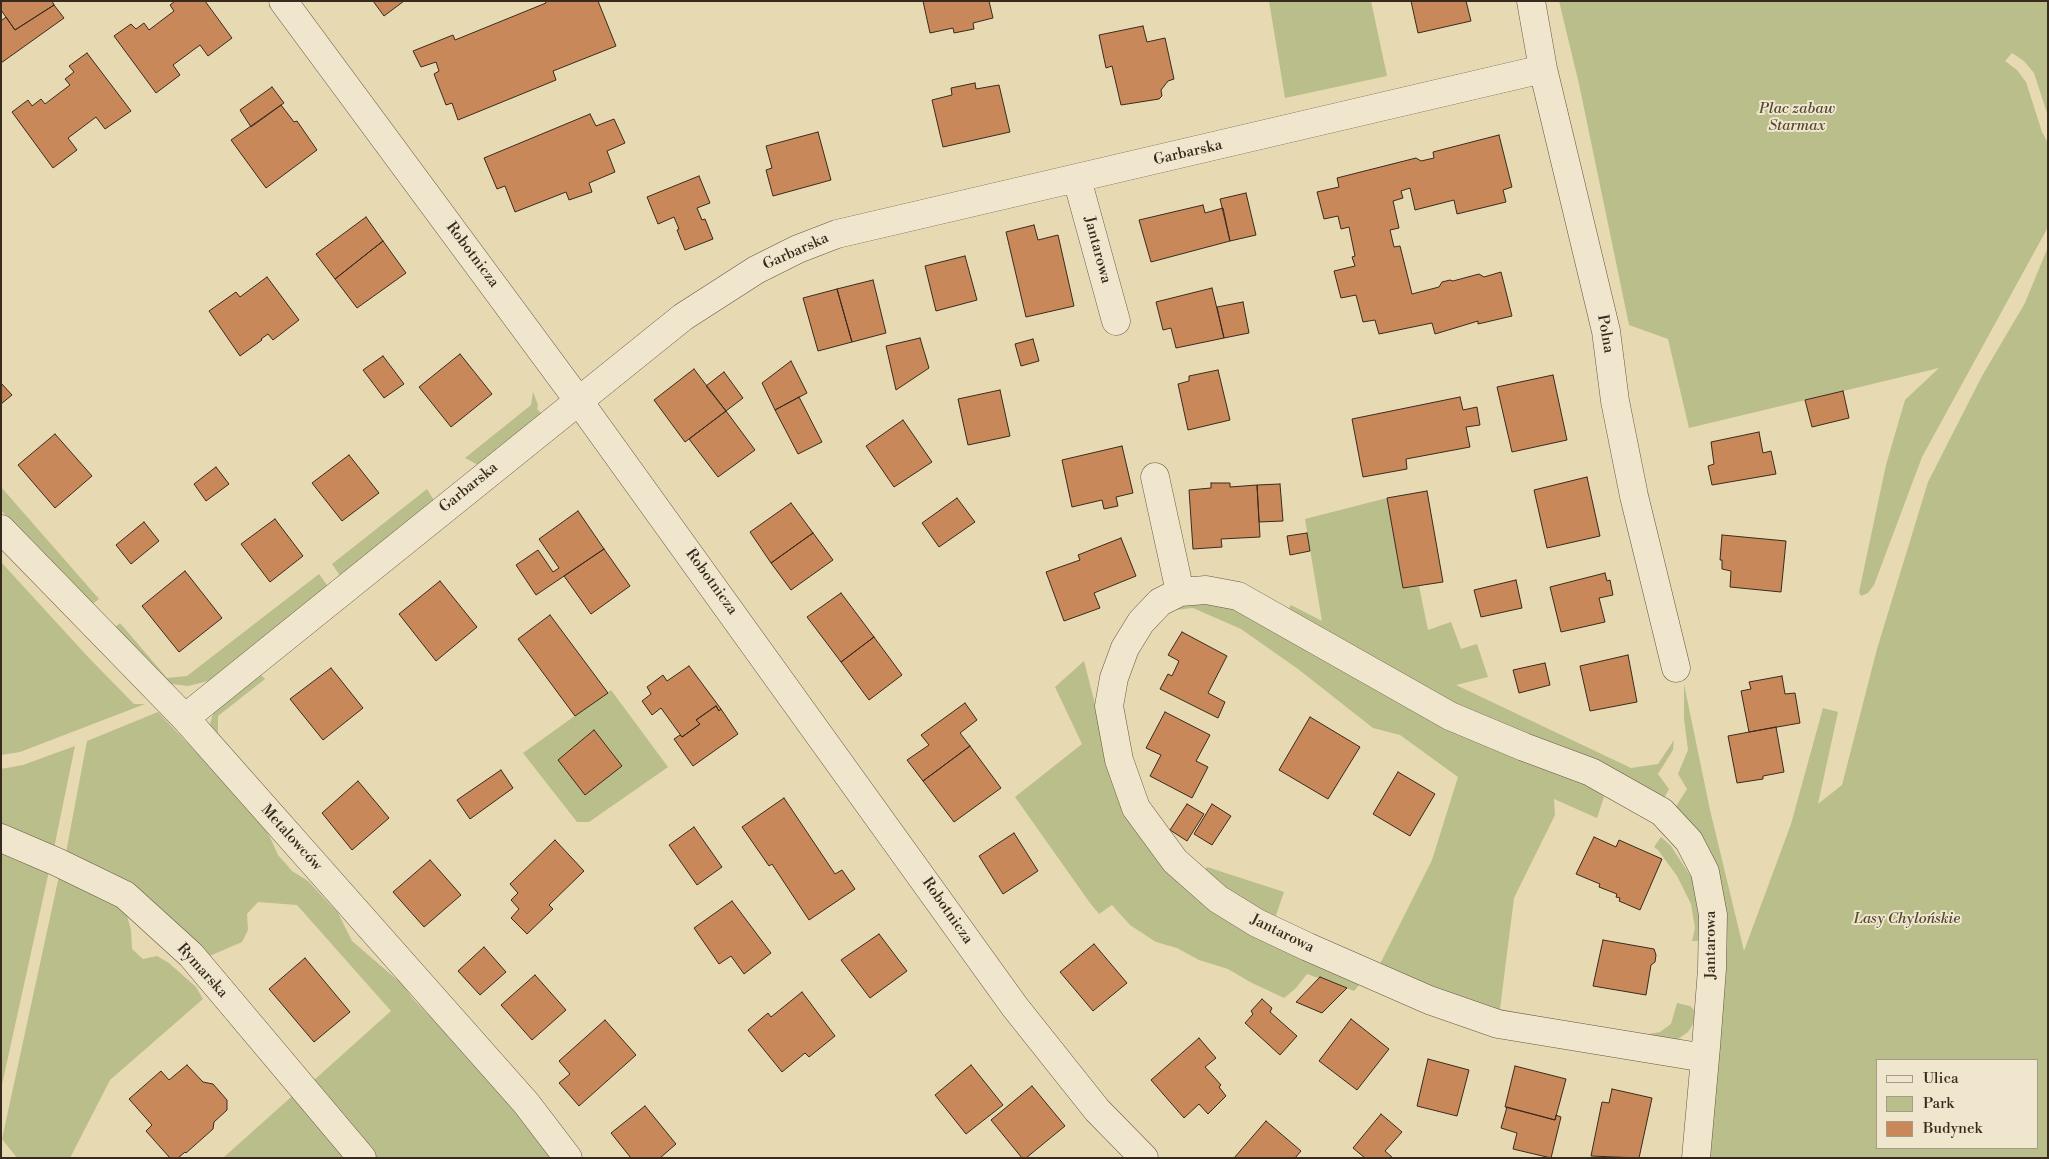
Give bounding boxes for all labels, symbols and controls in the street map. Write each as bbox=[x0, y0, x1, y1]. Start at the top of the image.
park label: Plac zabaw Starmax bbox=[1759, 100, 1835, 135]
street label: Garbarska bbox=[1152, 136, 1224, 170]
street label: Jantarowa bbox=[1079, 215, 1115, 285]
street label: Robotnicza bbox=[442, 219, 502, 291]
street label: Garbarska bbox=[760, 230, 832, 274]
street label: Polna bbox=[1593, 313, 1617, 355]
street label: Garbarska bbox=[436, 459, 502, 517]
street label: Robotnicza bbox=[681, 546, 741, 618]
street label: Metalowców bbox=[257, 801, 325, 875]
street label: Robotnicza bbox=[918, 874, 976, 948]
park label: Lasy Chylońskie bbox=[1854, 910, 1960, 928]
street label: Jantarowa bbox=[1247, 911, 1317, 957]
street label: Jantarowa bbox=[1702, 911, 1720, 979]
street label: Rymarska bbox=[173, 940, 231, 1002]
legend bbox=[1876, 1059, 2039, 1149]
text: Ulica bbox=[1923, 1069, 1959, 1088]
text: Park bbox=[1923, 1094, 1954, 1113]
text: Budynek bbox=[1923, 1119, 1982, 1138]

